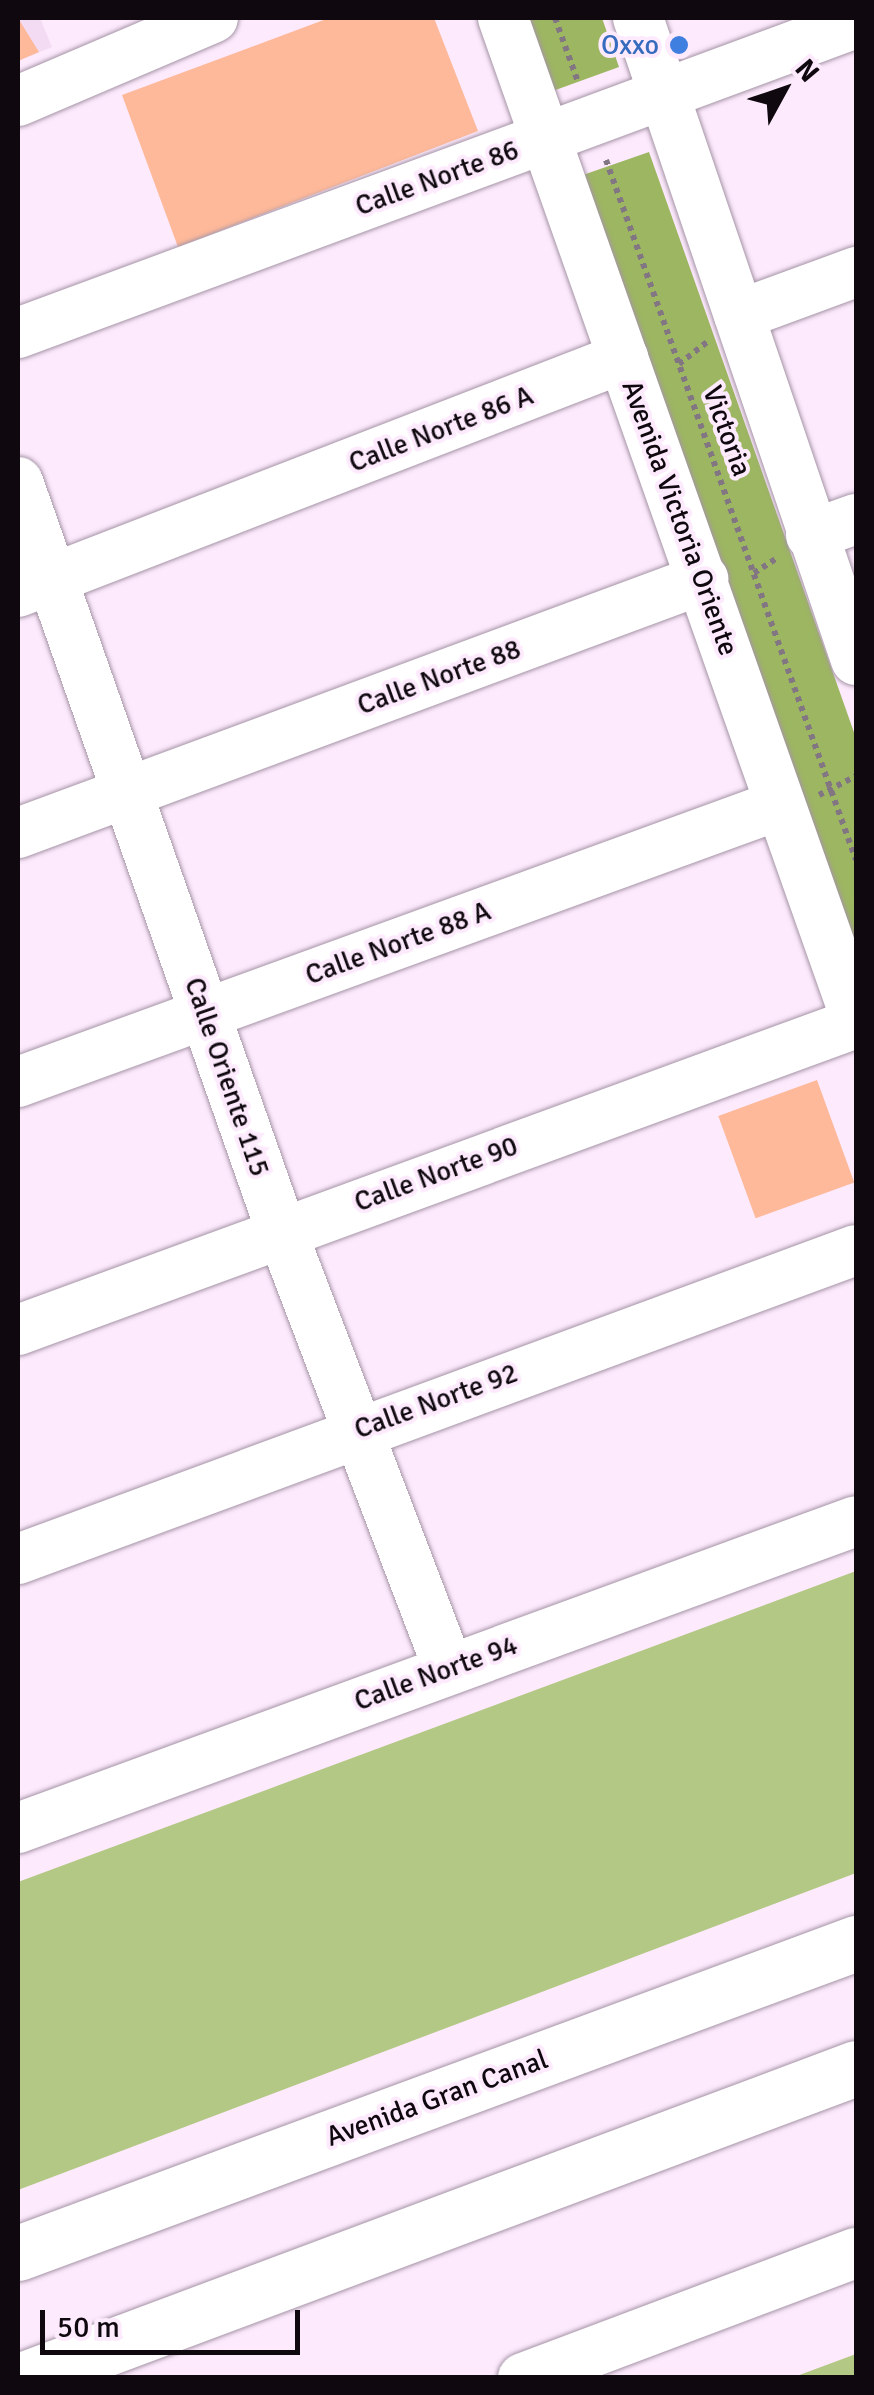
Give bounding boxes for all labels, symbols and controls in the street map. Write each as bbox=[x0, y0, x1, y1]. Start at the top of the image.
place label: Oxxo bbox=[601, 28, 659, 62]
marker: Oxxo bbox=[668, 34, 690, 56]
north arrow bbox=[734, 40, 834, 140]
text: N bbox=[788, 52, 826, 89]
street label: Calle Norte 86 bbox=[351, 133, 523, 223]
street label: Avenida Victoria Oriente bbox=[615, 376, 745, 660]
street label: Calle Norte 86 A bbox=[344, 378, 538, 480]
street label: Victoria bbox=[695, 381, 759, 481]
street label: Calle Norte 88 bbox=[353, 632, 525, 722]
street label: Calle Norte 88 A bbox=[301, 894, 495, 992]
street label: Calle Oriente 115 bbox=[177, 973, 277, 1181]
street label: Calle Norte 90 bbox=[350, 1129, 522, 1219]
street label: Calle Norte 92 bbox=[350, 1356, 522, 1446]
street label: Calle Norte 94 bbox=[350, 1628, 522, 1718]
street label: Avenida Gran Canal bbox=[322, 2042, 552, 2154]
scale bar bbox=[45, 2290, 305, 2352]
text: 50 m bbox=[57, 2309, 120, 2346]

